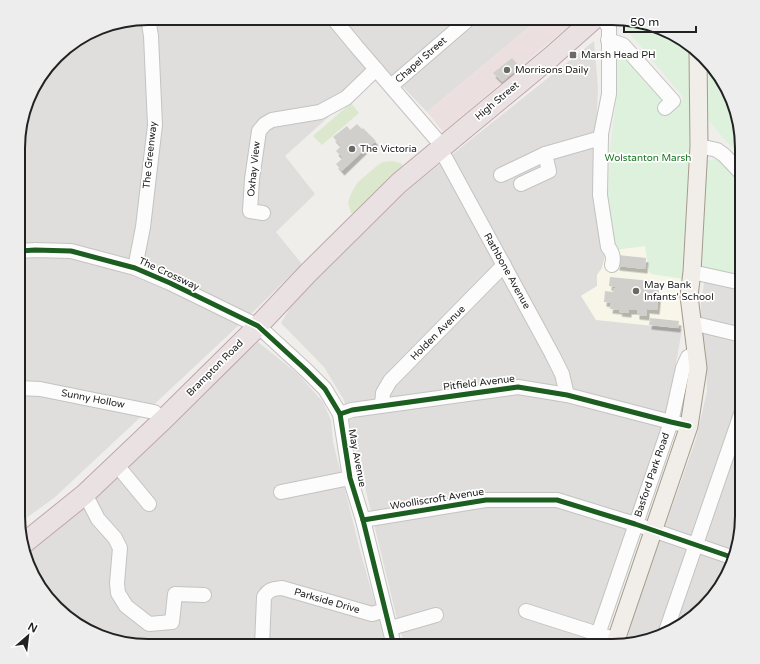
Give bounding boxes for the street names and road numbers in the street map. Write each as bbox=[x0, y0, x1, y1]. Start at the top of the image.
street label: Chapel Street bbox=[393, 34, 449, 86]
street label: High Street bbox=[473, 79, 521, 123]
street label: The Greenway bbox=[140, 120, 160, 189]
street label: Oxhay View bbox=[245, 141, 263, 197]
street label: Rathbone Avenue bbox=[481, 231, 533, 311]
street label: The Crossway bbox=[137, 255, 202, 294]
street label: Holden Avenue bbox=[408, 303, 468, 363]
street label: Brampton Road bbox=[184, 337, 246, 399]
street label: Pitfield Avenue bbox=[442, 373, 516, 393]
street label: Sunny Hollow bbox=[60, 387, 126, 411]
street label: May Avenue bbox=[345, 428, 369, 488]
street label: Basford Park Road bbox=[632, 431, 672, 519]
street label: Woolliscroft Avenue bbox=[389, 486, 485, 512]
street label: Parkside Drive bbox=[293, 586, 362, 616]

